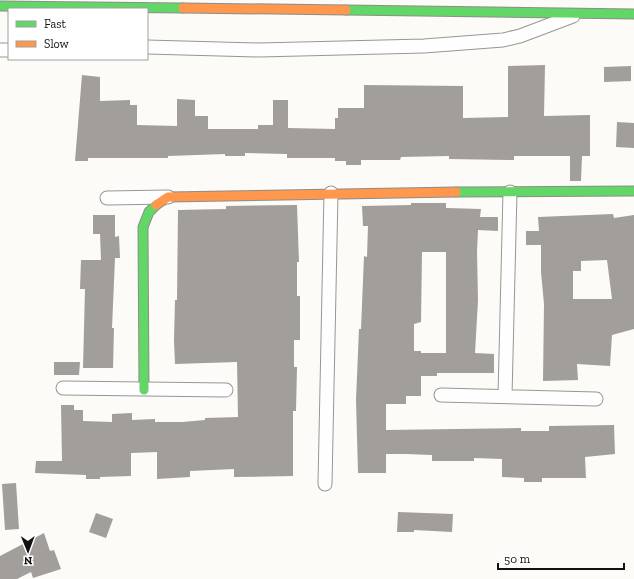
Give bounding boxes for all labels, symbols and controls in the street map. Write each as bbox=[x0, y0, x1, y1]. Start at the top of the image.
legend bbox=[8, 8, 148, 60]
text: Fast bbox=[44, 17, 67, 31]
text: Slow bbox=[44, 37, 70, 51]
north arrow bbox=[8, 531, 48, 571]
scale bar bbox=[498, 545, 624, 571]
text: 50 m bbox=[504, 552, 531, 566]
text: N bbox=[23, 554, 32, 567]

